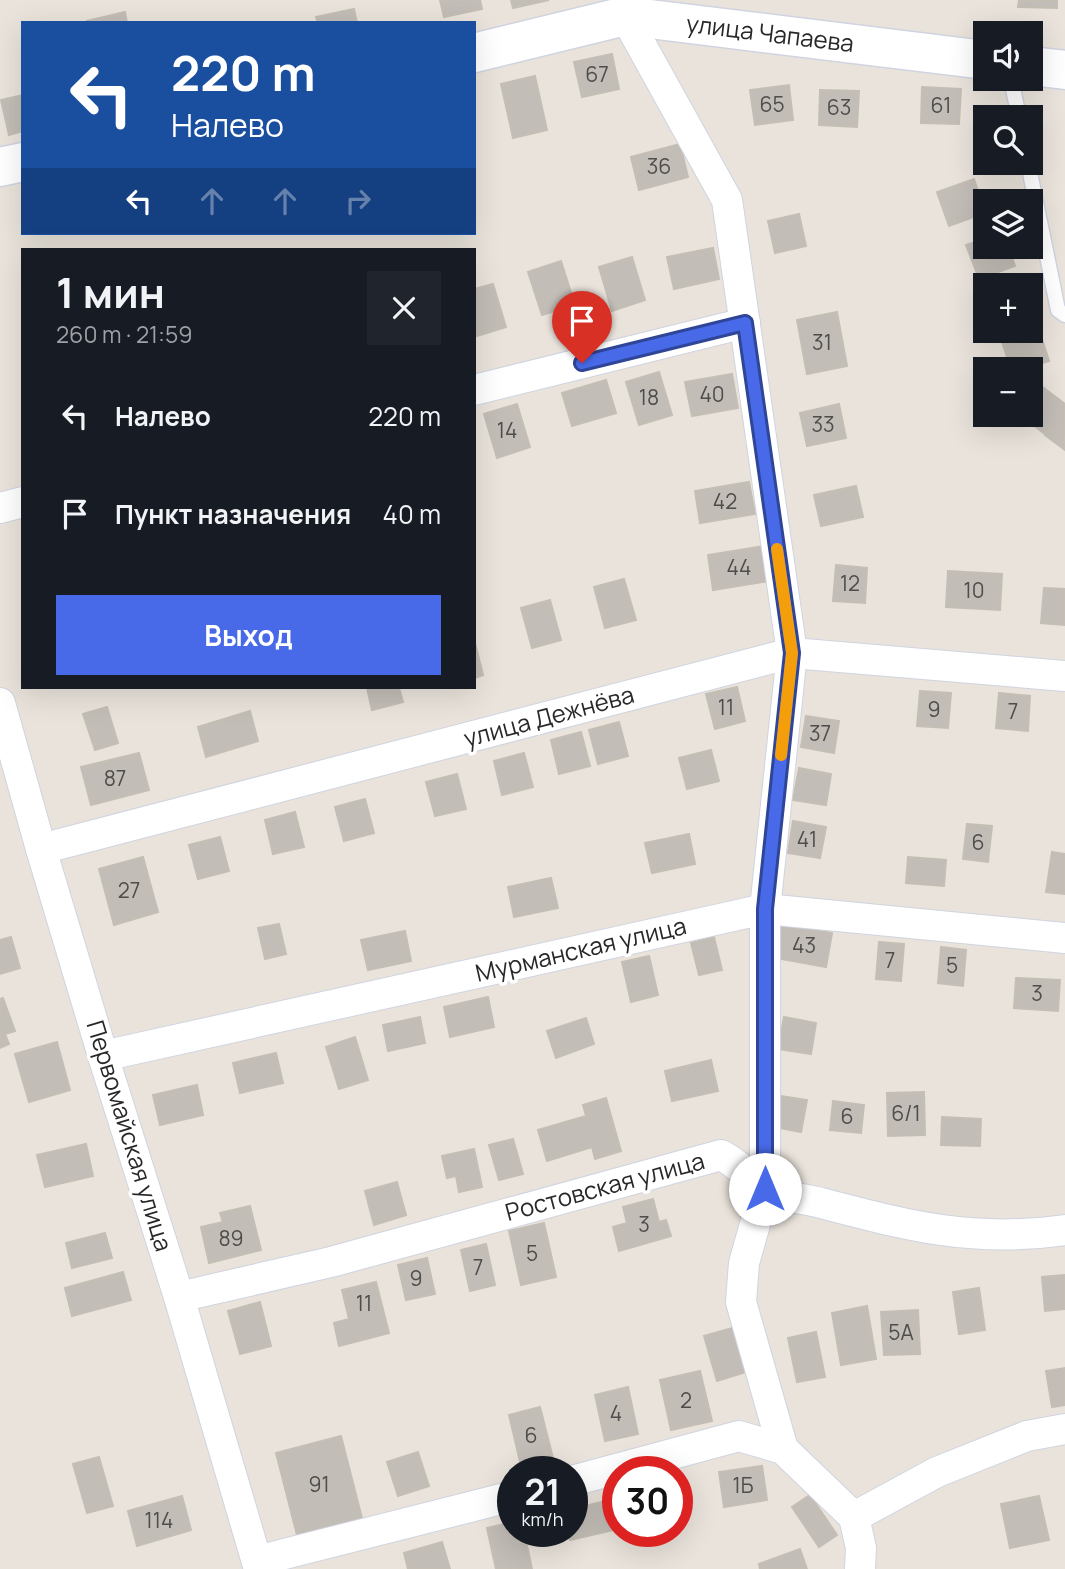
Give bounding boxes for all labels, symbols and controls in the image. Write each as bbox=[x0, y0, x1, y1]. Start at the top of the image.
street label: улица Чапаева bbox=[684, 6, 856, 59]
map controls bbox=[973, 21, 1043, 427]
button: sound bbox=[973, 21, 1043, 91]
text: 220 m bbox=[171, 39, 315, 106]
icon: left bbox=[56, 49, 147, 140]
house number: 67 bbox=[585, 60, 609, 88]
house number: 65 bbox=[759, 90, 785, 118]
house number: 61 bbox=[931, 91, 951, 119]
house number: 63 bbox=[827, 93, 851, 121]
text: Налево bbox=[171, 103, 284, 147]
button: search bbox=[973, 105, 1043, 175]
house number: 36 bbox=[647, 152, 671, 180]
icon: left bbox=[120, 182, 158, 220]
icon: ahead bbox=[193, 182, 231, 220]
icon: ahead bbox=[266, 182, 304, 220]
icon: right bbox=[339, 182, 377, 220]
button: layers bbox=[973, 189, 1043, 259]
text: 1 мин bbox=[56, 263, 165, 321]
button: close bbox=[367, 271, 441, 345]
button: + bbox=[973, 273, 1043, 343]
pin bbox=[552, 291, 612, 363]
icon: arrive bbox=[563, 302, 601, 340]
text: 260 m · 21:59 bbox=[56, 318, 192, 350]
house number: 31 bbox=[812, 328, 832, 356]
button: − bbox=[973, 357, 1043, 427]
house number: 40 bbox=[699, 380, 725, 408]
house number: 18 bbox=[639, 383, 659, 411]
icon: left bbox=[56, 397, 94, 435]
text: Налево bbox=[115, 398, 211, 434]
text: 220 m bbox=[368, 398, 441, 434]
house number: 33 bbox=[811, 410, 835, 438]
house number: 14 bbox=[497, 416, 517, 444]
house number: 42 bbox=[713, 487, 737, 515]
icon: arrive bbox=[56, 495, 94, 533]
text: Пункт назначения bbox=[115, 496, 351, 532]
text: 40 m bbox=[383, 496, 441, 532]
house number: 44 bbox=[727, 553, 751, 581]
house number: 12 bbox=[840, 569, 860, 597]
house number: 10 bbox=[964, 576, 985, 604]
button: Выход bbox=[56, 595, 441, 675]
street label: улица Дежнёва bbox=[460, 677, 637, 754]
house number: 11 bbox=[718, 693, 734, 721]
house number: 9 bbox=[927, 695, 941, 723]
house number: 7 bbox=[1008, 697, 1018, 725]
house number: 37 bbox=[809, 719, 831, 747]
house number: 87 bbox=[104, 764, 126, 792]
house number: 41 bbox=[797, 825, 817, 853]
house number: 6 bbox=[971, 828, 985, 856]
house number: 27 bbox=[118, 876, 140, 904]
street label: Мурманская улица bbox=[472, 908, 689, 989]
house number: 43 bbox=[792, 931, 816, 959]
house number: 7 bbox=[885, 946, 895, 974]
house number: 5 bbox=[946, 951, 958, 979]
house number: 3 bbox=[1031, 979, 1043, 1007]
street label: Первомайская улица bbox=[80, 1016, 181, 1255]
house number: 6/1 bbox=[891, 1099, 921, 1127]
house number: 6 bbox=[840, 1102, 854, 1130]
street label: Ростовская улица bbox=[501, 1143, 708, 1228]
position arrow bbox=[728, 1152, 802, 1226]
house number: 3 bbox=[638, 1210, 650, 1238]
house number: 89 bbox=[218, 1224, 244, 1252]
house number: 5 bbox=[526, 1239, 538, 1267]
house number: 7 bbox=[473, 1253, 483, 1281]
house number: 9 bbox=[409, 1264, 423, 1292]
house number: 11 bbox=[356, 1289, 372, 1317]
house number: 5А bbox=[888, 1318, 914, 1346]
house number: 2 bbox=[680, 1386, 692, 1414]
house number: 4 bbox=[610, 1399, 622, 1427]
house number: 6 bbox=[524, 1421, 538, 1449]
speed limit sign: 30 bbox=[602, 1456, 693, 1547]
text: 21 bbox=[524, 1468, 561, 1516]
house number: 91 bbox=[308, 1470, 330, 1498]
house number: 1Б bbox=[733, 1471, 754, 1499]
house number: 114 bbox=[145, 1506, 173, 1534]
text: km/h bbox=[522, 1507, 563, 1531]

